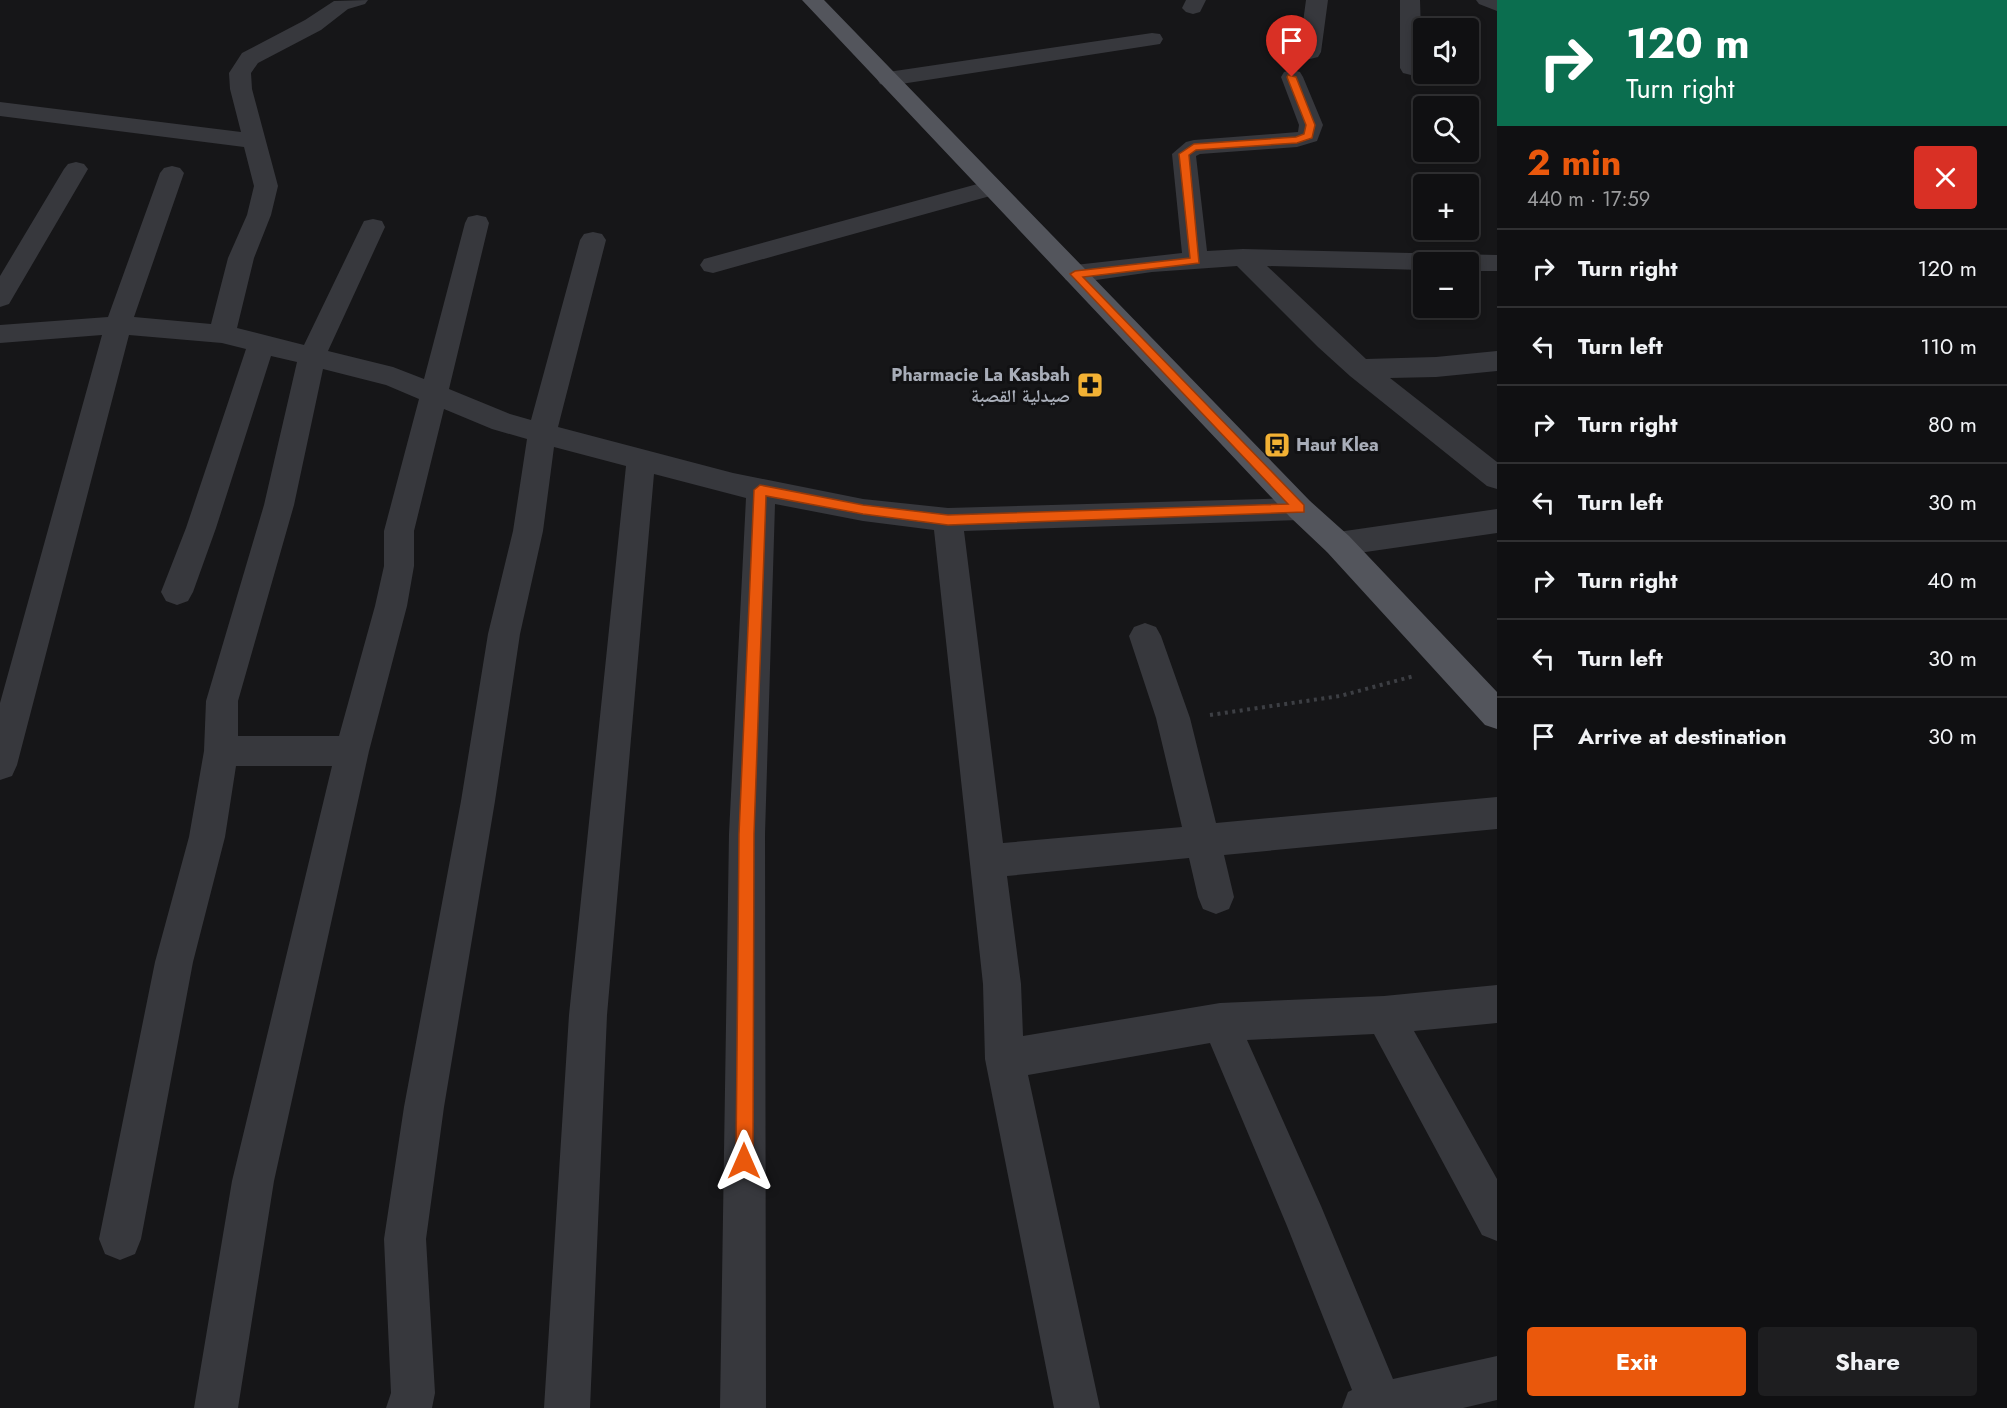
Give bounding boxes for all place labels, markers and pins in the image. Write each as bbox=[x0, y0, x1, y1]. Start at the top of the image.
pin bbox=[1266, 15, 1317, 77]
place label: Pharmacie La Kasbah صيدلية القصبة bbox=[891, 362, 1070, 409]
pharmacy icon: Pharmacie La Kasbah صيدلية القصبة bbox=[1075, 370, 1105, 400]
bus stop icon: Haut Klea bbox=[1262, 430, 1292, 460]
place label: Haut Klea bbox=[1296, 432, 1379, 458]

